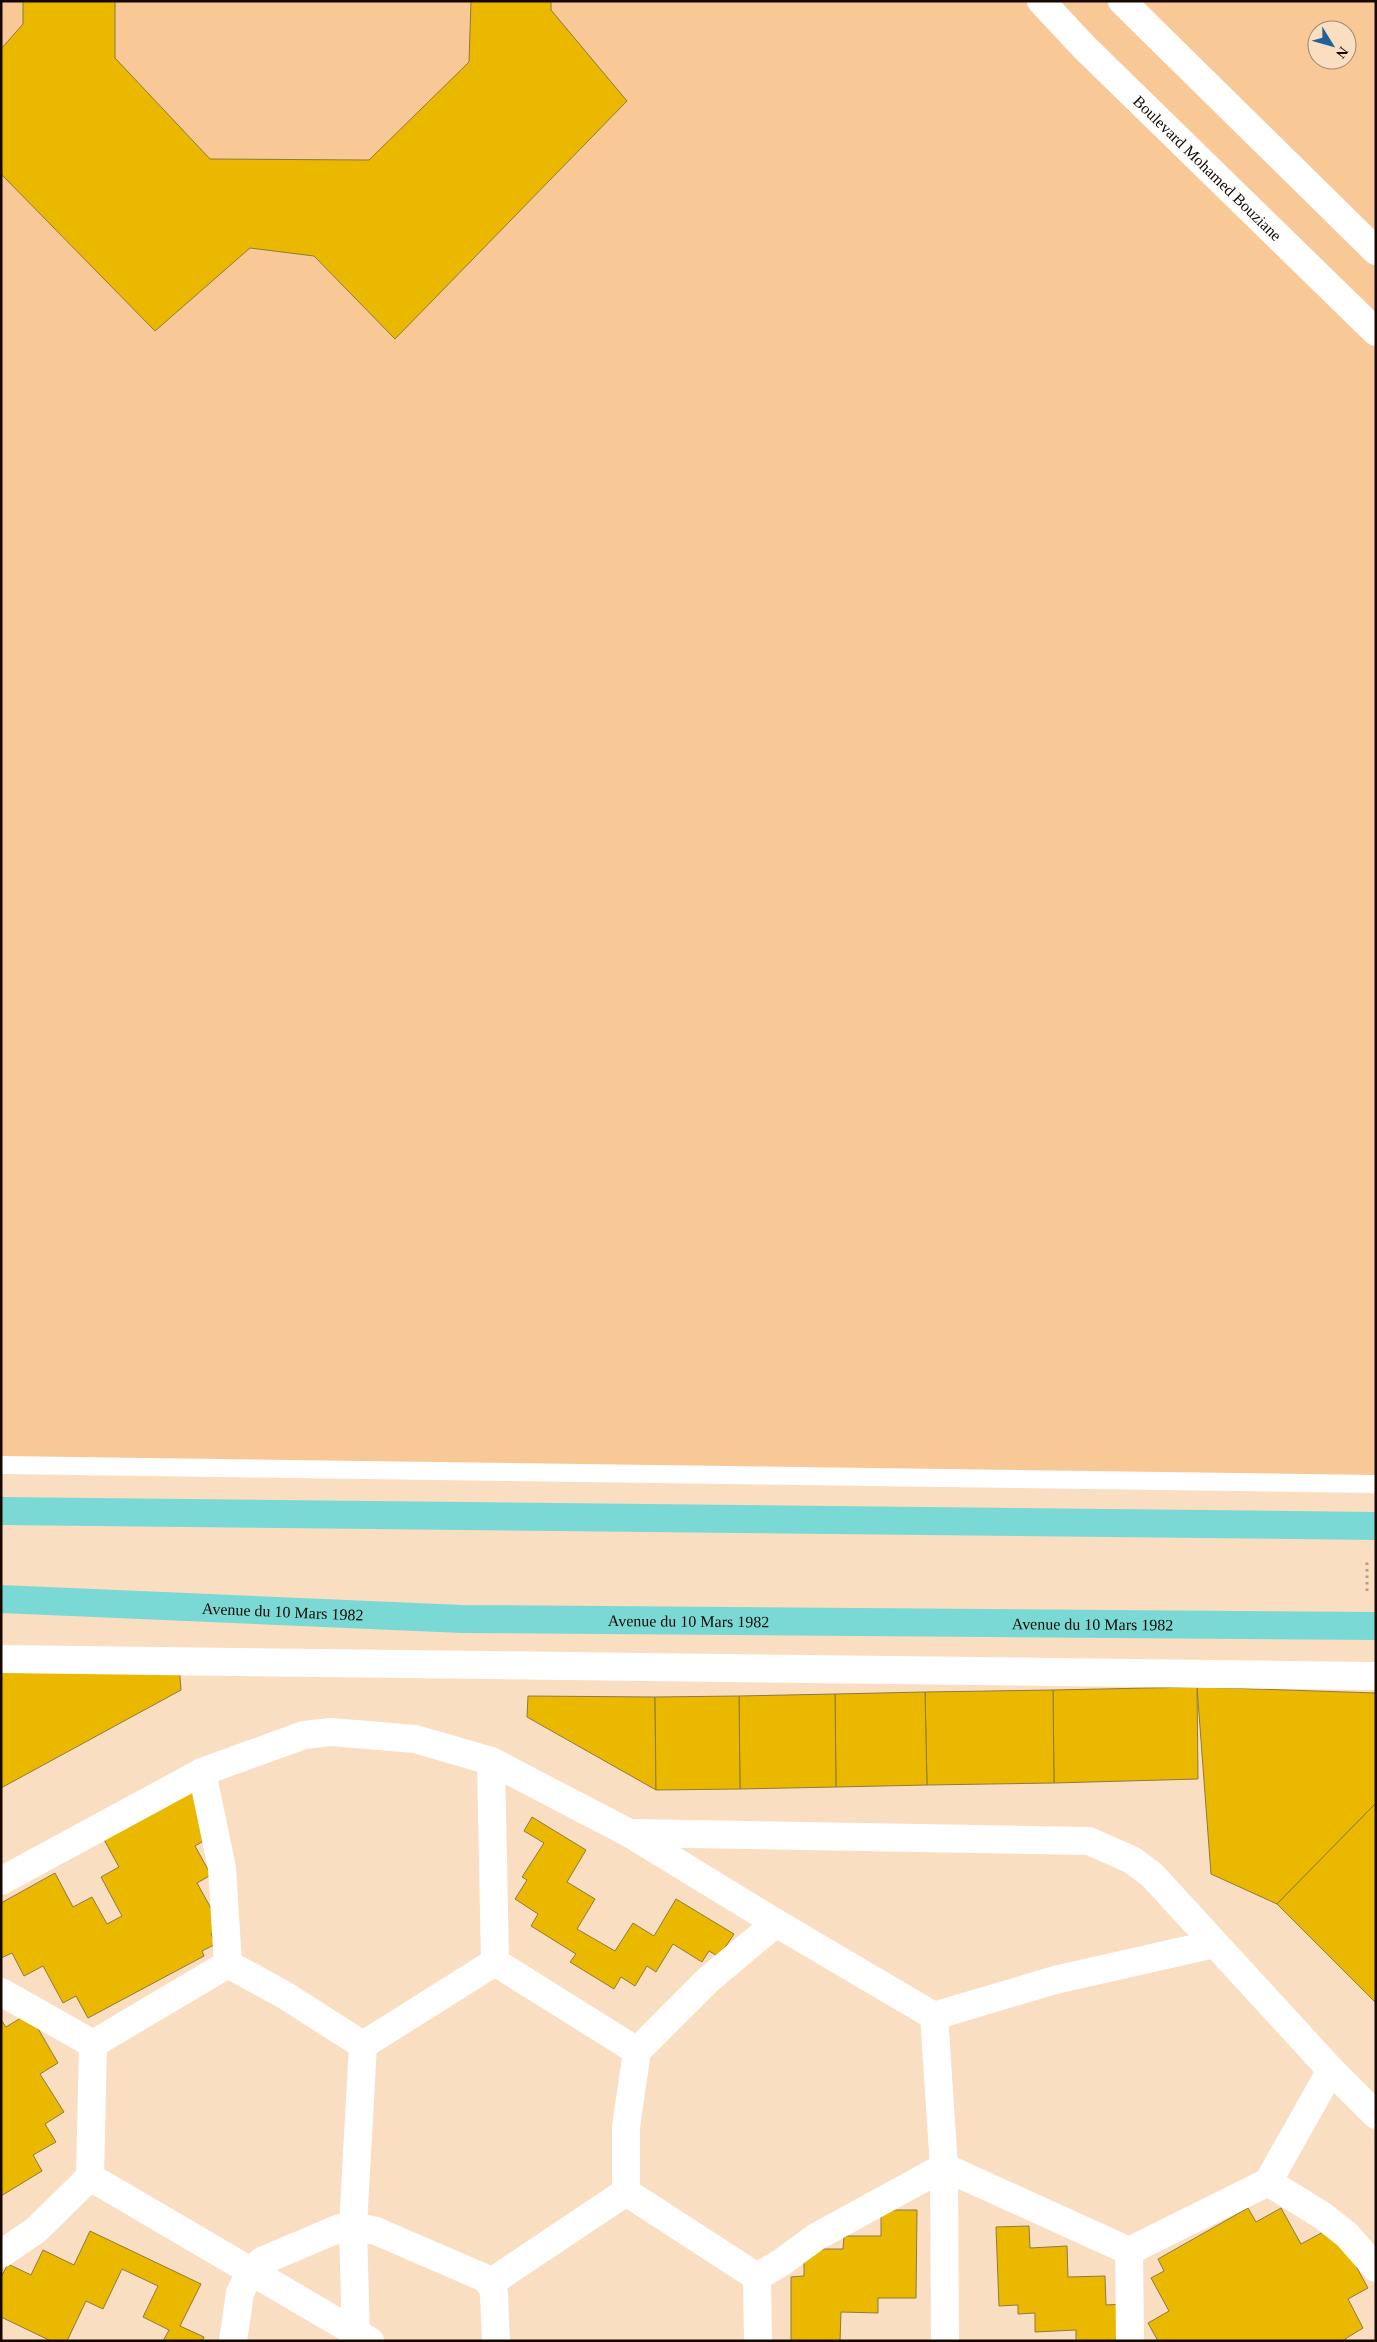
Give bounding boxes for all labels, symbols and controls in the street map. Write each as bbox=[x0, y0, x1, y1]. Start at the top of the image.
north arrow bbox=[1307, 20, 1357, 70]
text: N bbox=[1333, 44, 1351, 61]
street label: Boulevard Mohamed Bouziane bbox=[1130, 92, 1285, 244]
street label: Avenue du 10 Mars 1982 bbox=[202, 1600, 364, 1624]
street label: Avenue du 10 Mars 1982 bbox=[608, 1612, 769, 1630]
street label: Avenue du 10 Mars 1982 bbox=[1012, 1615, 1173, 1633]

